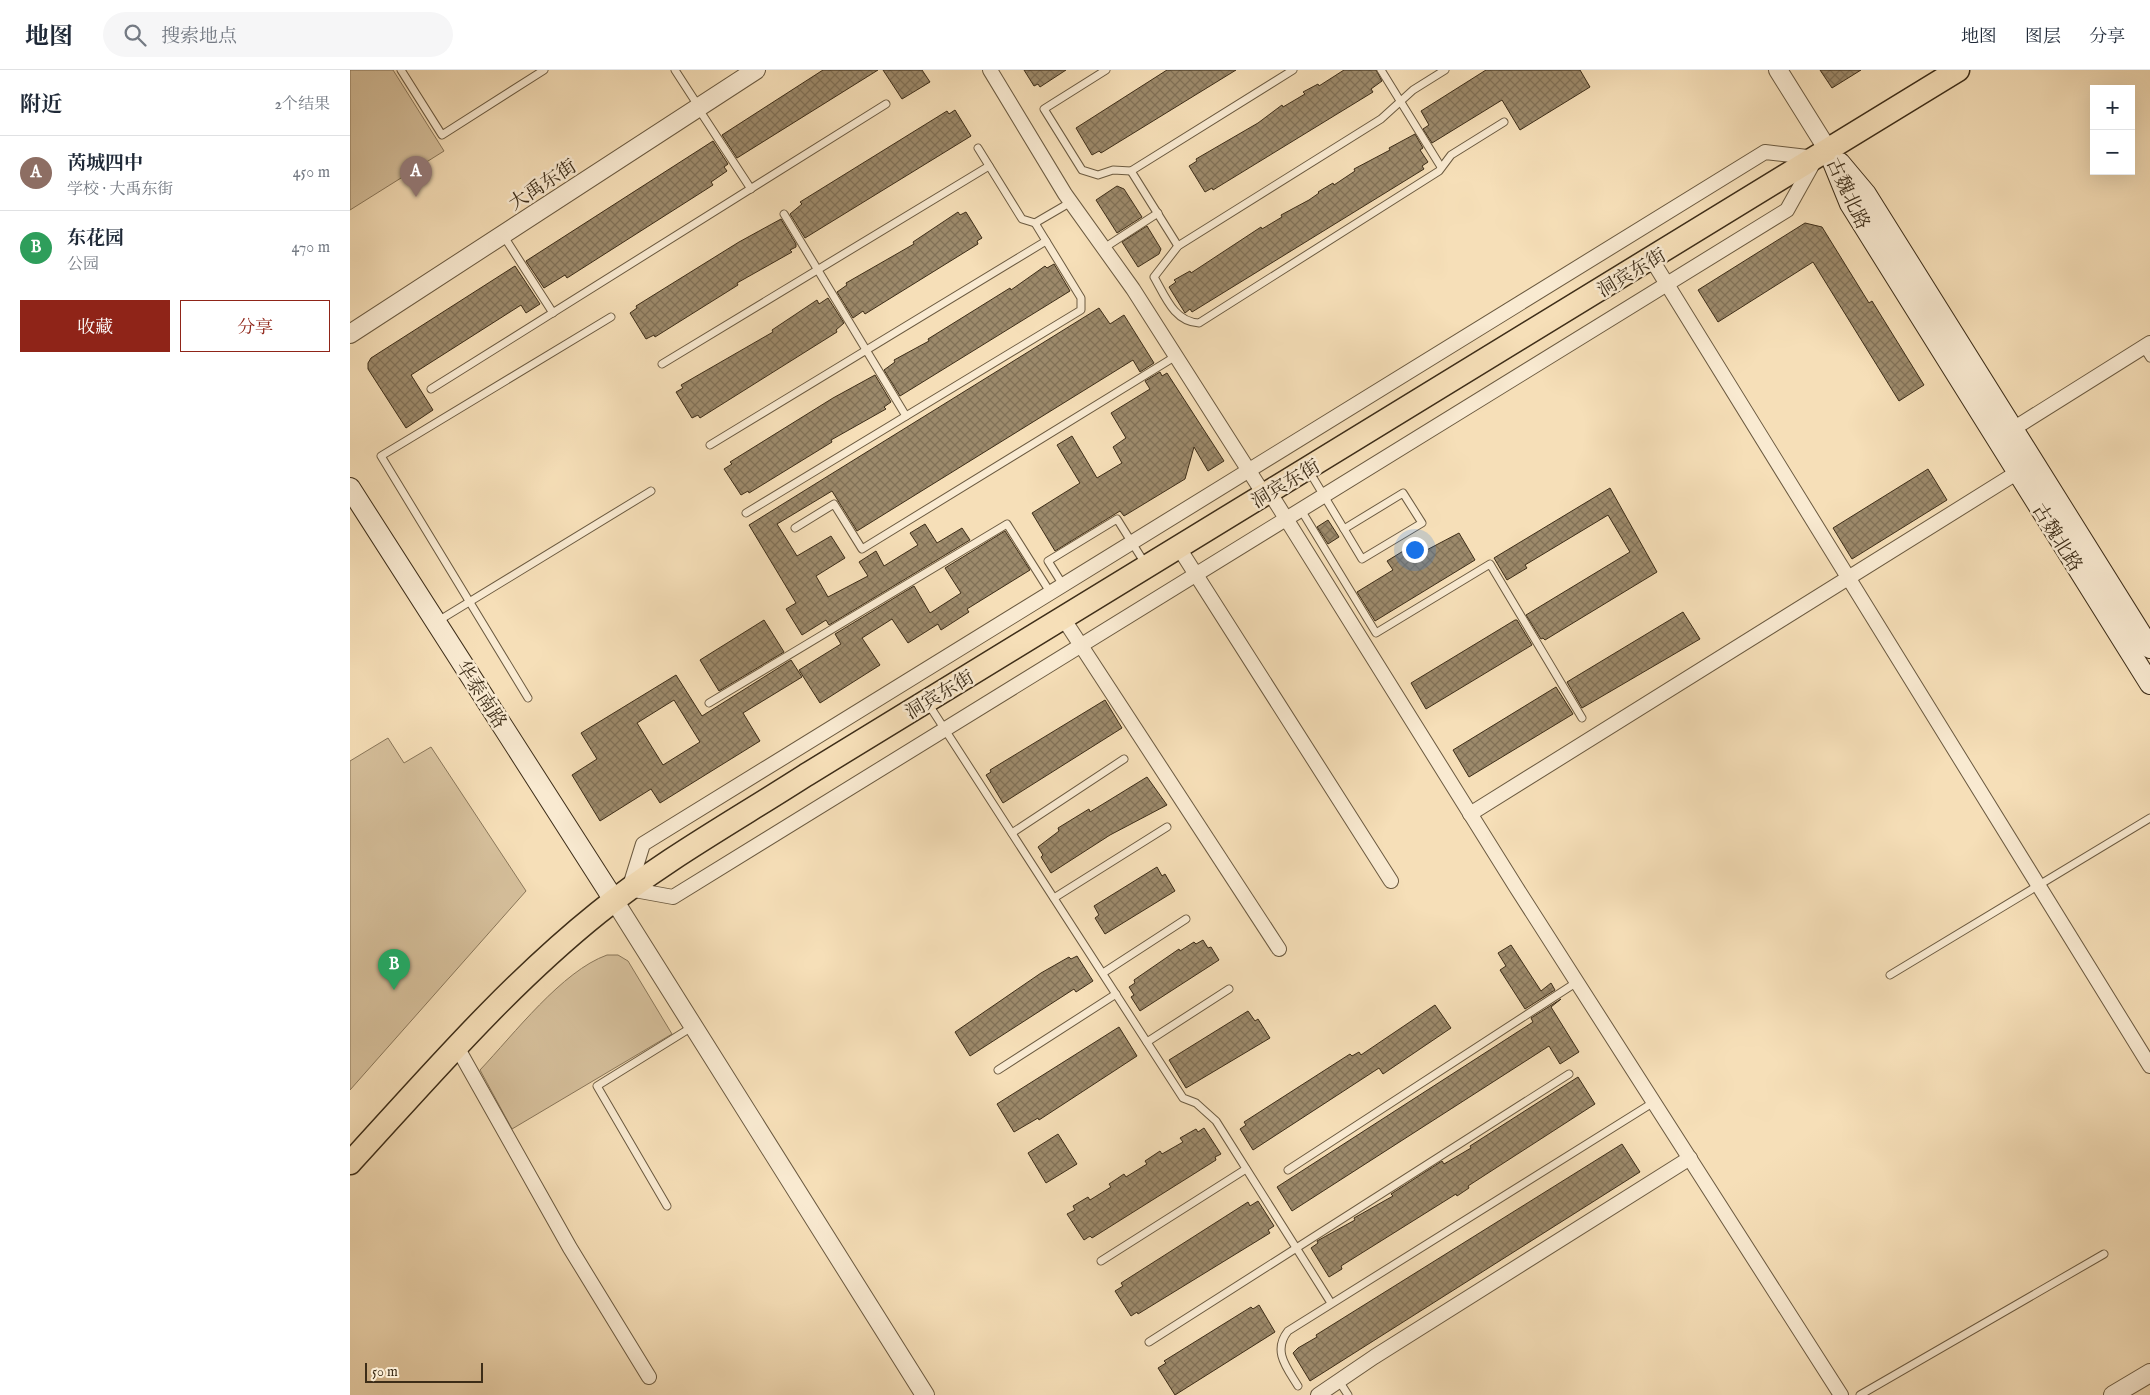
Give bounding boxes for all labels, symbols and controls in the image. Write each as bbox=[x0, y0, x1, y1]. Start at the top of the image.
search box bbox=[103, 12, 453, 57]
icon: search bbox=[121, 21, 149, 49]
text: 地图 bbox=[25, 22, 73, 53]
text: 搜索地点 bbox=[161, 25, 237, 49]
text: 地图 bbox=[1961, 26, 1997, 49]
text: 图层 bbox=[2025, 26, 2061, 49]
text: 分享 bbox=[2089, 26, 2125, 49]
map controls bbox=[2090, 85, 2135, 175]
button: + bbox=[2090, 85, 2135, 130]
text: 附近 bbox=[20, 92, 62, 119]
text: 2个结果 bbox=[274, 95, 330, 115]
button: − bbox=[2090, 130, 2135, 175]
text: 芮城四中 bbox=[67, 152, 143, 176]
street label: 古魏北路 bbox=[1820, 154, 1874, 233]
street label: 大禹东街 bbox=[505, 155, 582, 216]
pin: A bbox=[400, 156, 432, 197]
text: A bbox=[31, 163, 41, 183]
text: 450 m bbox=[293, 163, 330, 183]
text: 学校 · 大禹东街 bbox=[67, 180, 174, 200]
text: 东花园 bbox=[67, 227, 124, 251]
text: B bbox=[31, 238, 41, 258]
text: 470 m bbox=[291, 238, 330, 258]
street label: 洞宾东街 bbox=[1593, 244, 1671, 304]
text: 公园 bbox=[67, 255, 99, 275]
button: 收藏 bbox=[20, 300, 170, 352]
button: 分享 bbox=[180, 300, 330, 352]
street label: 洞宾东街 bbox=[1247, 455, 1325, 515]
street label: 古魏北路 bbox=[2026, 499, 2087, 577]
your location bbox=[1402, 537, 1428, 563]
street label: 华泰南路 bbox=[450, 657, 511, 734]
street label: 洞宾东街 bbox=[901, 666, 979, 726]
pin: B bbox=[378, 949, 410, 990]
scale bar bbox=[365, 1360, 482, 1383]
text: 50 m bbox=[372, 1363, 398, 1381]

